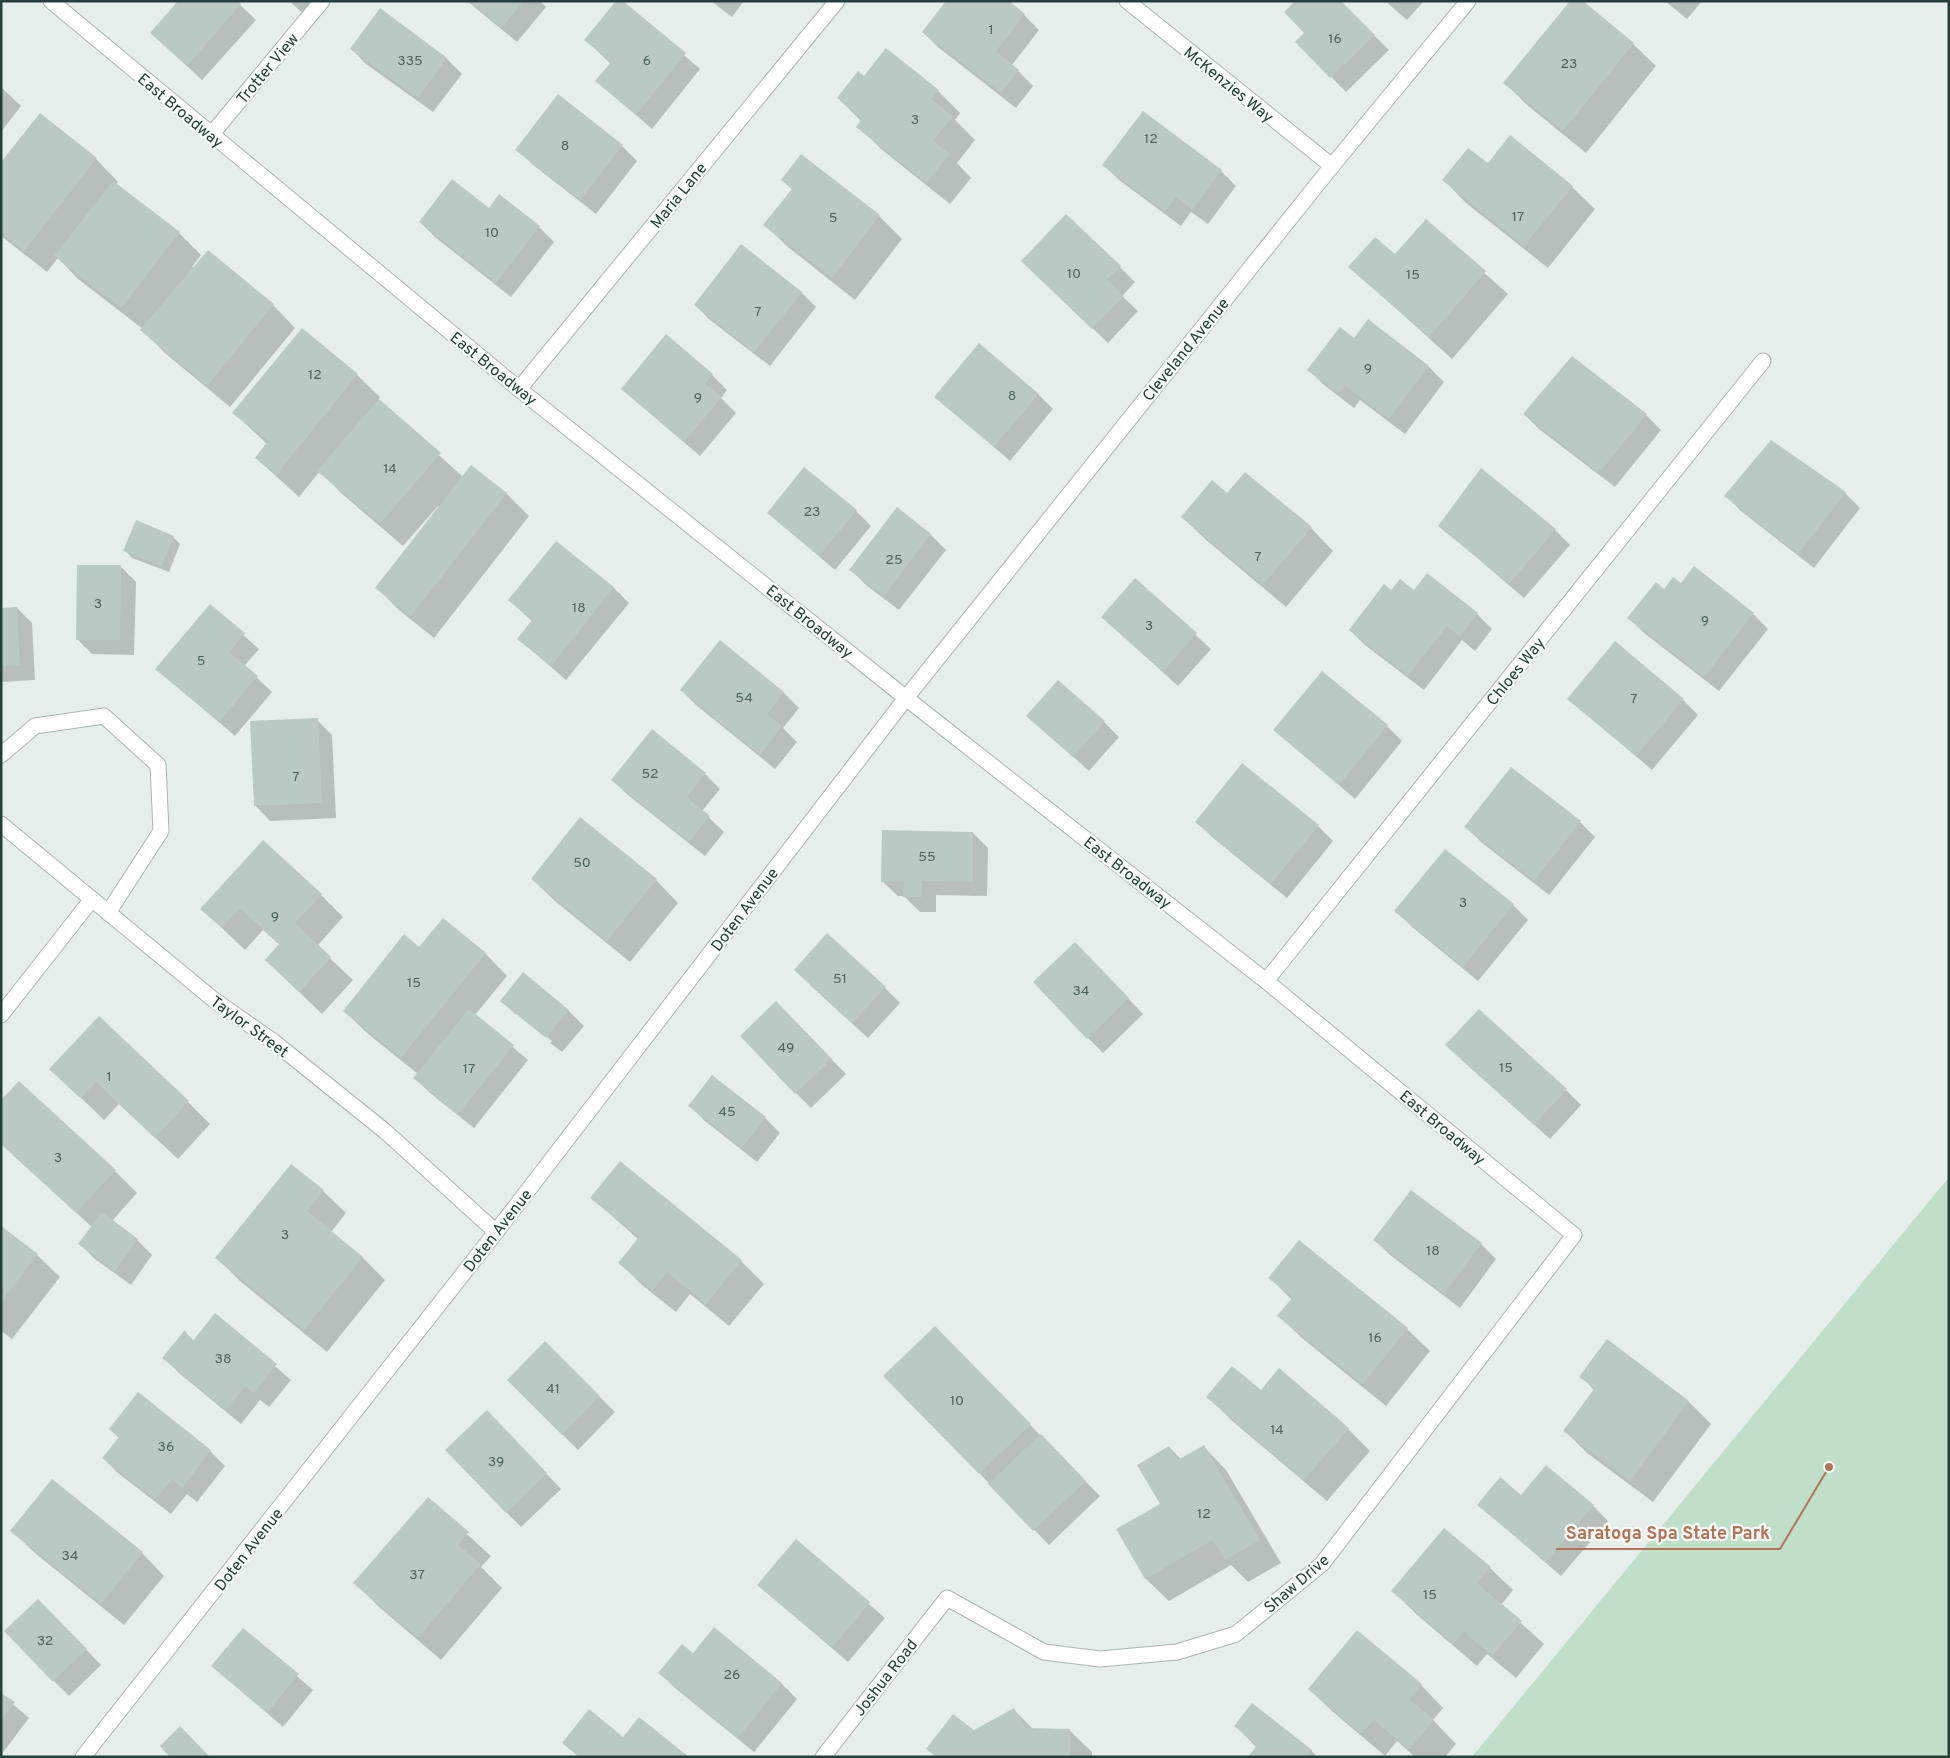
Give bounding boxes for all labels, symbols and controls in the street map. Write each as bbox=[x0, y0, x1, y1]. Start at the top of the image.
house number: 1 bbox=[988, 22, 994, 39]
street label: Trotter View bbox=[233, 30, 304, 109]
house number: 16 bbox=[1328, 31, 1342, 48]
street label: McKenzies Way bbox=[1179, 43, 1277, 128]
house number: 335 bbox=[397, 53, 423, 70]
house number: 6 bbox=[643, 53, 651, 70]
house number: 23 bbox=[1561, 56, 1578, 73]
street label: East Broadway bbox=[133, 70, 227, 153]
house number: 3 bbox=[911, 112, 919, 129]
house number: 12 bbox=[1144, 131, 1158, 148]
house number: 8 bbox=[561, 138, 569, 155]
street label: Maria Lane bbox=[647, 159, 712, 233]
house number: 17 bbox=[1512, 209, 1524, 226]
house number: 5 bbox=[829, 210, 837, 227]
house number: 10 bbox=[485, 225, 499, 242]
house number: 10 bbox=[1067, 266, 1081, 283]
house number: 15 bbox=[1406, 267, 1420, 284]
street label: Cleveland Avenue bbox=[1139, 295, 1234, 406]
house number: 7 bbox=[754, 304, 762, 321]
street label: East Broadway bbox=[445, 328, 540, 411]
house number: 9 bbox=[1364, 361, 1372, 378]
house number: 12 bbox=[308, 367, 322, 384]
house number: 8 bbox=[1008, 388, 1016, 405]
house number: 9 bbox=[694, 390, 702, 407]
house number: 14 bbox=[383, 461, 397, 478]
house number: 23 bbox=[804, 504, 821, 521]
house number: 7 bbox=[1254, 549, 1262, 566]
house number: 25 bbox=[885, 552, 903, 569]
street label: East Broadway bbox=[761, 581, 856, 664]
house number: 3 bbox=[94, 596, 102, 613]
house number: 18 bbox=[572, 600, 586, 617]
house number: 9 bbox=[1701, 613, 1709, 630]
house number: 3 bbox=[1145, 618, 1153, 635]
street label: Chloes Way bbox=[1483, 634, 1550, 710]
house number: 5 bbox=[197, 653, 205, 670]
house number: 54 bbox=[735, 690, 753, 707]
house number: 7 bbox=[1630, 691, 1638, 708]
house number: 52 bbox=[641, 766, 659, 783]
house number: 7 bbox=[292, 769, 300, 786]
street label: East Broadway bbox=[1079, 833, 1175, 914]
house number: 55 bbox=[918, 849, 936, 866]
house number: 50 bbox=[573, 855, 591, 872]
street label: Doten Avenue bbox=[708, 864, 784, 956]
house number: 3 bbox=[1459, 895, 1467, 912]
house number: 9 bbox=[271, 909, 279, 926]
house number: 51 bbox=[833, 971, 847, 988]
house number: 15 bbox=[407, 975, 421, 992]
house number: 34 bbox=[1072, 983, 1090, 1000]
street label: Taylor Street bbox=[206, 992, 292, 1063]
house number: 49 bbox=[778, 1040, 794, 1057]
house number: 15 bbox=[1499, 1060, 1513, 1077]
house number: 17 bbox=[463, 1061, 475, 1078]
house number: 1 bbox=[106, 1069, 112, 1086]
street label: East Broadway bbox=[1395, 1087, 1489, 1170]
house number: 45 bbox=[718, 1104, 736, 1121]
house number: 3 bbox=[54, 1150, 62, 1167]
street label: Doten Avenue bbox=[460, 1186, 537, 1277]
house number: 3 bbox=[281, 1227, 289, 1244]
house number: 18 bbox=[1426, 1243, 1440, 1260]
house number: 16 bbox=[1368, 1330, 1382, 1347]
house number: 38 bbox=[215, 1351, 231, 1368]
house number: 41 bbox=[546, 1381, 560, 1398]
house number: 10 bbox=[950, 1393, 964, 1410]
house number: 14 bbox=[1270, 1422, 1284, 1439]
house number: 36 bbox=[158, 1439, 174, 1456]
house number: 39 bbox=[488, 1454, 504, 1471]
street label: Doten Avenue bbox=[211, 1505, 288, 1596]
house number: 12 bbox=[1197, 1506, 1211, 1523]
callout: Saratoga Spa State Park bbox=[1556, 1516, 1780, 1549]
text: Saratoga Spa State Park bbox=[1566, 1523, 1770, 1546]
house number: 34 bbox=[61, 1548, 79, 1565]
street label: Shaw Drive bbox=[1261, 1551, 1334, 1618]
house number: 37 bbox=[409, 1567, 425, 1584]
house number: 15 bbox=[1423, 1587, 1437, 1604]
house number: 32 bbox=[37, 1633, 53, 1650]
street label: Joshua Road bbox=[850, 1636, 923, 1721]
house number: 26 bbox=[724, 1667, 740, 1684]

